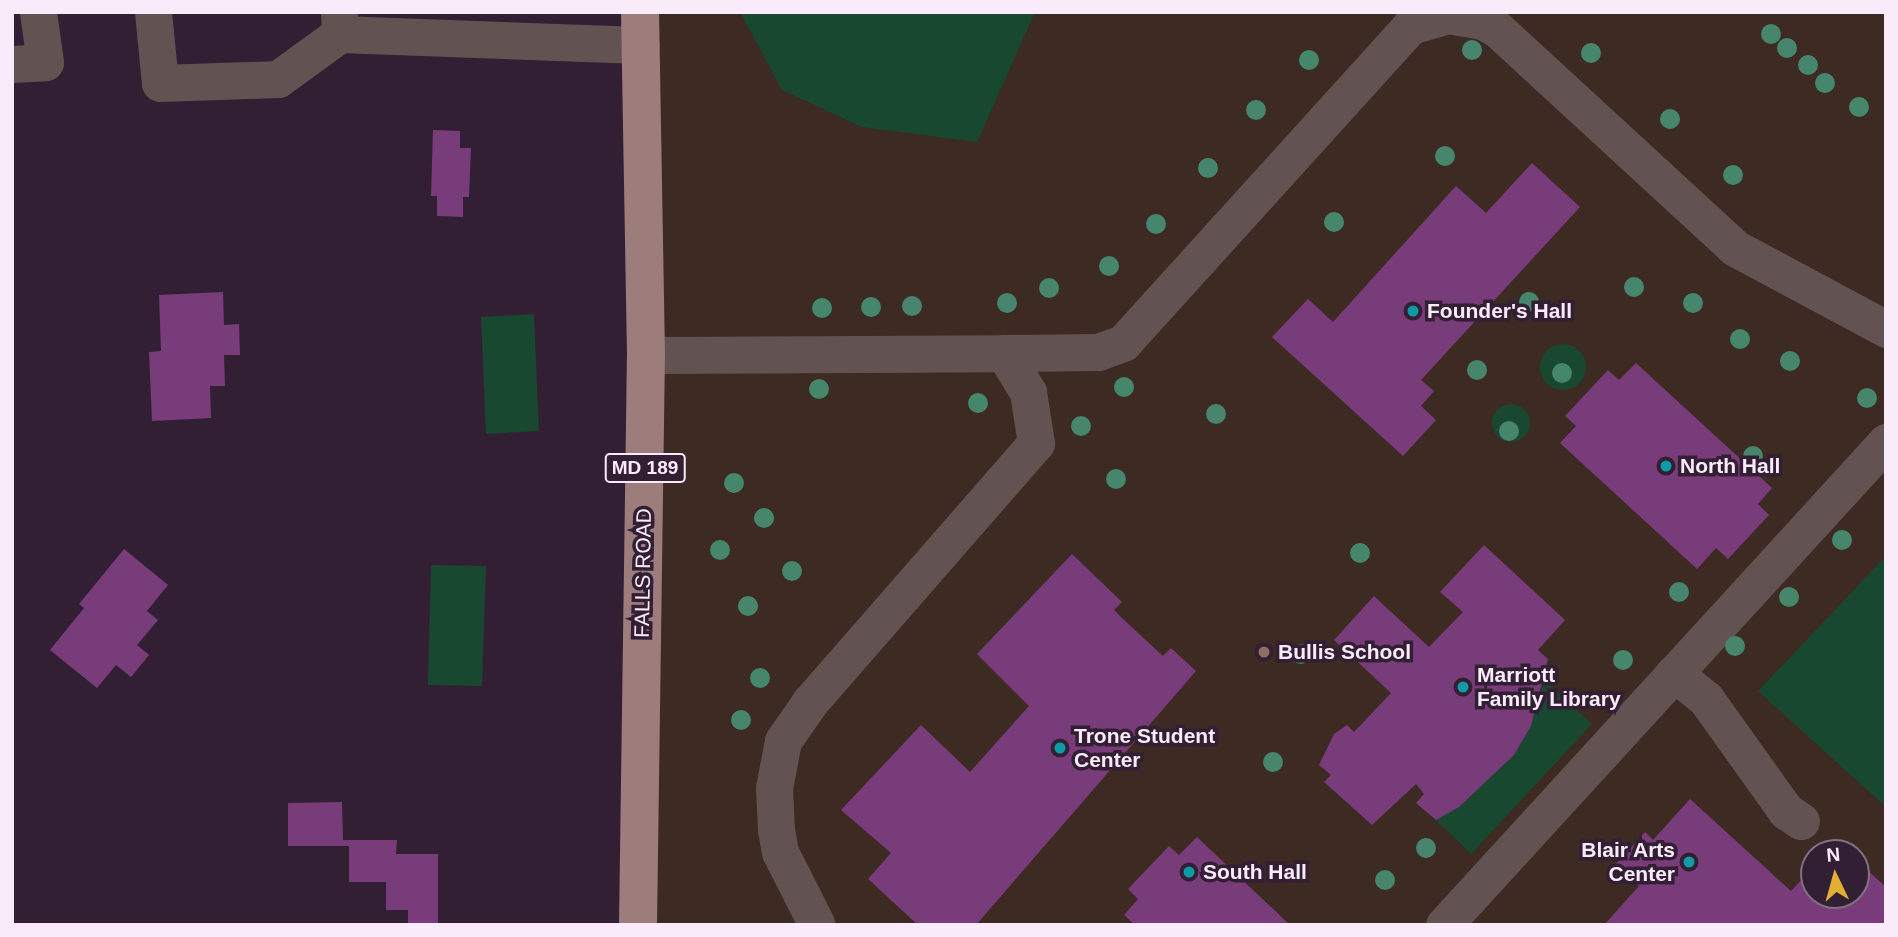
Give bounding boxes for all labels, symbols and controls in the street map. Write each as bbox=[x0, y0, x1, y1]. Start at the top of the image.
place label: Founder's Hall bbox=[1427, 298, 1572, 324]
marker: Founder's Hall bbox=[1405, 303, 1421, 319]
road number: MD 189 bbox=[603, 453, 687, 484]
place label: North Hall bbox=[1680, 453, 1780, 479]
marker: North Hall bbox=[1658, 458, 1674, 474]
street label: FALLS ROAD bbox=[629, 508, 657, 638]
place label: Bullis School bbox=[1278, 639, 1411, 665]
marker: Bullis School bbox=[1256, 644, 1272, 660]
place label: Marriott Family Library bbox=[1477, 662, 1621, 712]
marker: Marriott Family Library bbox=[1455, 679, 1471, 695]
place label: Trone Student Center bbox=[1074, 723, 1215, 773]
marker: Trone Student Center bbox=[1052, 740, 1068, 756]
place label: Blair Arts Center bbox=[1580, 837, 1675, 887]
north arrow bbox=[1800, 839, 1870, 909]
text: N bbox=[1826, 844, 1841, 866]
marker: Blair Arts Center bbox=[1681, 854, 1697, 870]
place label: South Hall bbox=[1203, 859, 1307, 885]
marker: South Hall bbox=[1181, 864, 1197, 880]

